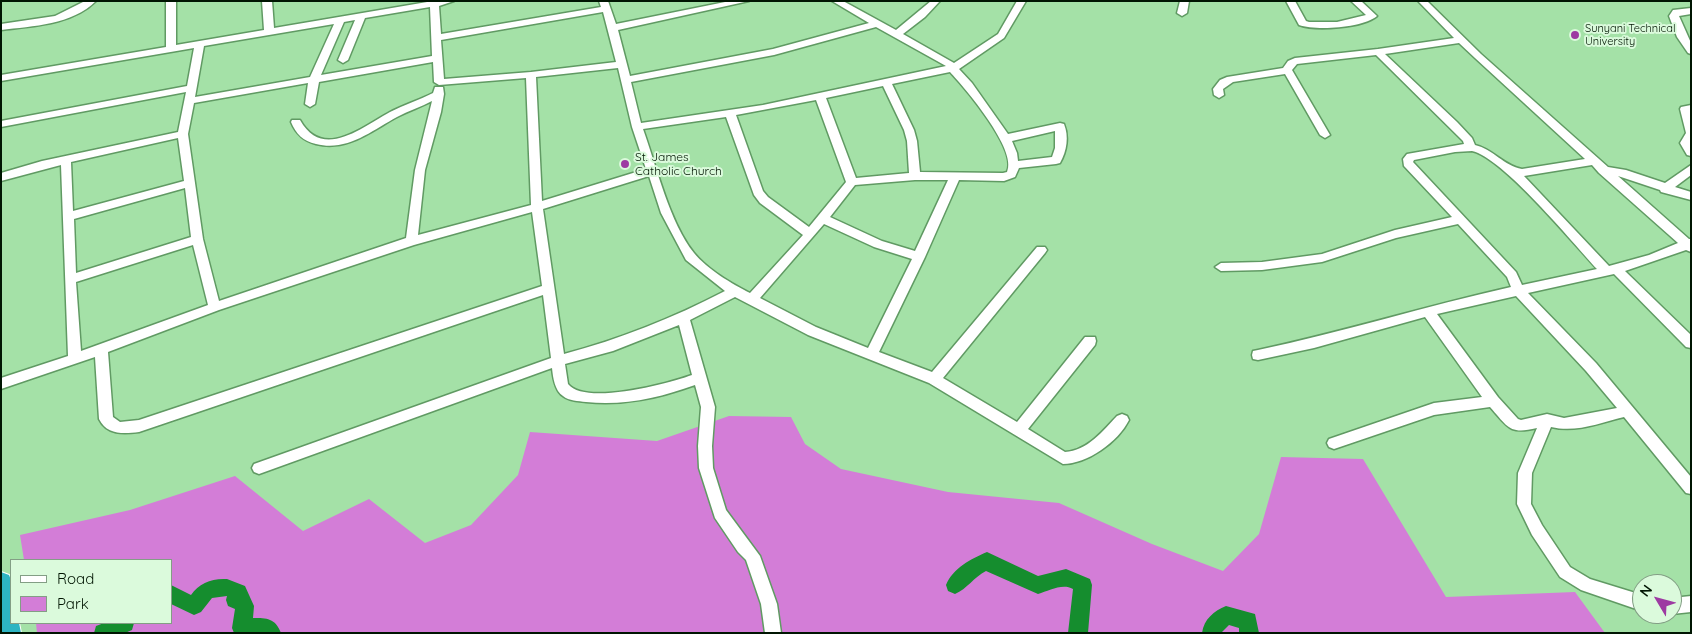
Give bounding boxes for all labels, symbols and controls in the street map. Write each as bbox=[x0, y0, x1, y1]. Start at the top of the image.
place label: Sunyani Technical University bbox=[1585, 22, 1675, 48]
marker: Sunyani Technical University bbox=[1569, 29, 1581, 41]
place label: St. James Catholic Church bbox=[635, 150, 722, 178]
marker: St. James Catholic Church bbox=[619, 158, 631, 170]
legend bbox=[10, 559, 172, 624]
text: Road bbox=[57, 569, 94, 588]
north arrow bbox=[1632, 574, 1682, 624]
text: N bbox=[1636, 581, 1656, 600]
text: Park bbox=[57, 594, 89, 613]

